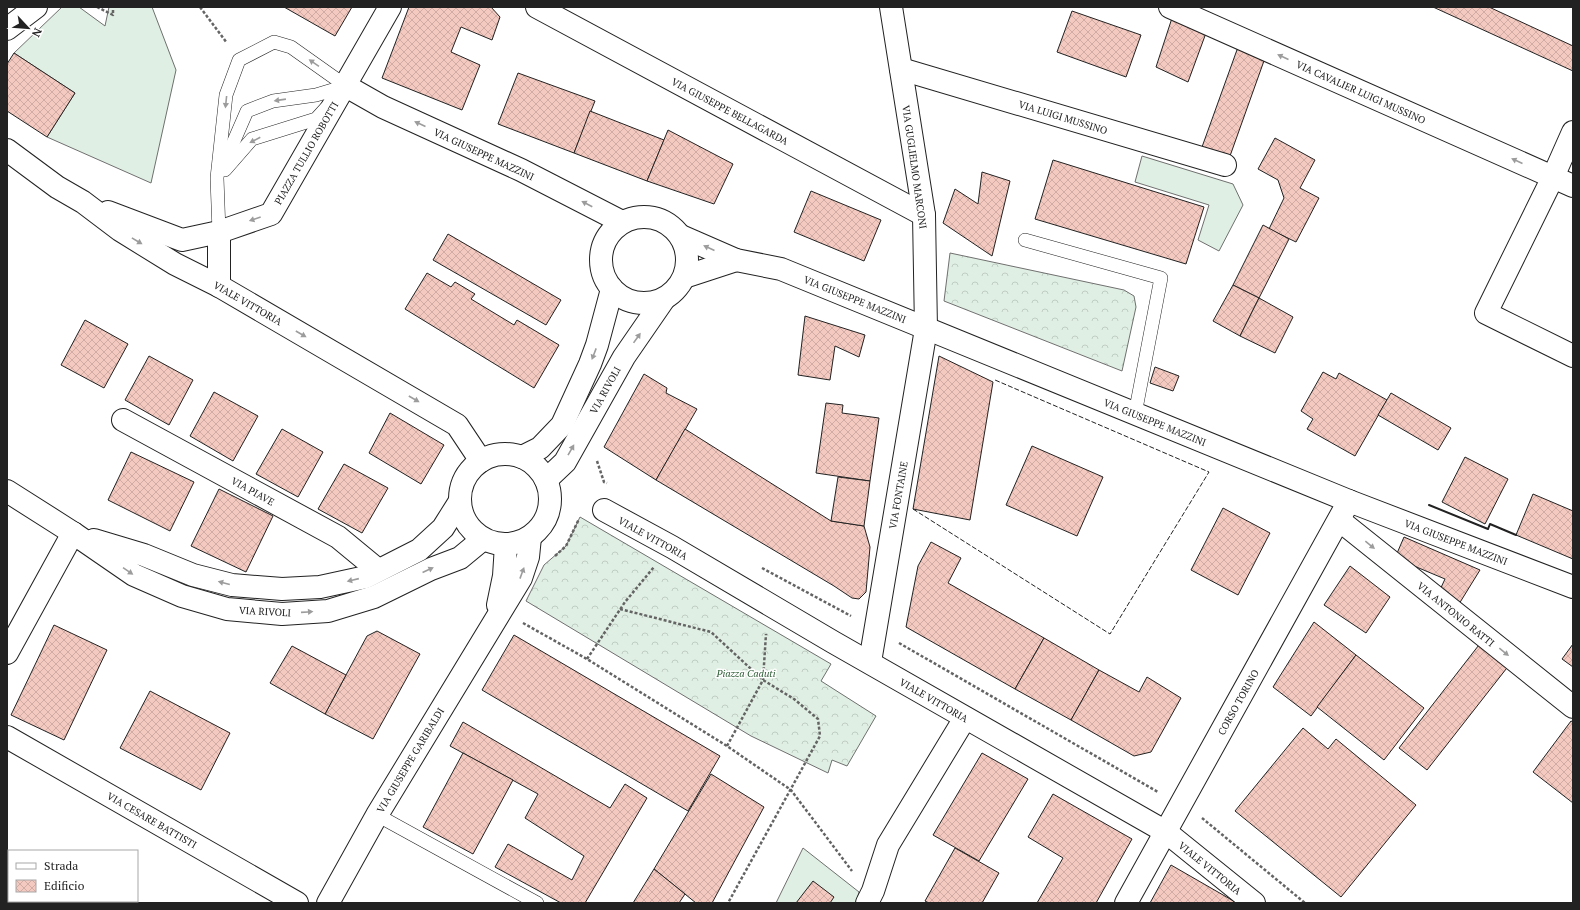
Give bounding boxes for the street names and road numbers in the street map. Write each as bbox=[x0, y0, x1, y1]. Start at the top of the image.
street label: VIA CAVALIER LUIGI MUSSINO bbox=[1294, 58, 1428, 127]
street label: VIA GIUSEPPE BELLAGARDA bbox=[669, 75, 791, 148]
street label: VIA LUIGI MUSSINO bbox=[1017, 98, 1109, 137]
street label: PIAZZA TULLIO ROBOTTI bbox=[272, 99, 342, 207]
street label: VIA GUGLIELMO MARCONI bbox=[899, 104, 930, 230]
street label: VIA GIUSEPPE MAZZINI bbox=[431, 125, 537, 184]
street label: VIA GIUSEPPE MAZZINI bbox=[802, 273, 908, 326]
street label: VIALE VITTORIA bbox=[211, 278, 285, 328]
street label: VIA RIVOLI bbox=[587, 364, 624, 416]
street label: VIA GIUSEPPE MAZZINI bbox=[1102, 396, 1208, 449]
street label: VIA FONTAINE bbox=[886, 460, 911, 530]
street label: VIA PIAVE bbox=[229, 474, 277, 509]
street label: VIALE VITTORIA bbox=[616, 514, 690, 563]
street label: VIA GIUSEPPE MAZZINI bbox=[1402, 517, 1510, 568]
street label: VIA ANTONIO RATTI bbox=[1414, 579, 1497, 650]
street label: VIA RIVOLI bbox=[239, 604, 292, 619]
street label: CORSO TORINO bbox=[1215, 667, 1262, 737]
street label: VIALE VITTORIA bbox=[897, 675, 971, 725]
street label: VIA GIUSEPPE GARIBALDI bbox=[374, 705, 447, 815]
street label: VIA CESARE BATTISTI bbox=[104, 789, 199, 852]
street label: VIALE VITTORIA bbox=[1176, 839, 1244, 898]

